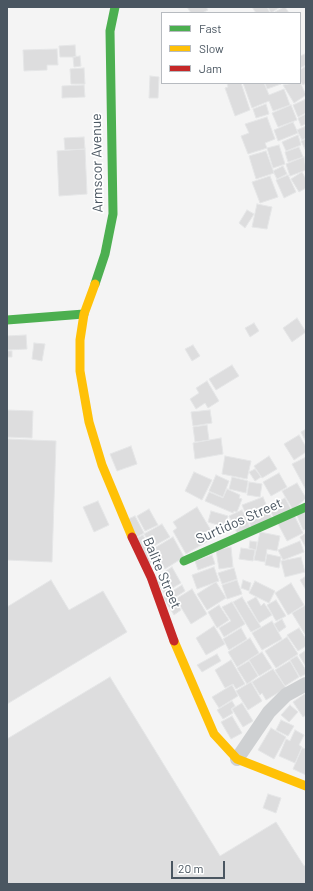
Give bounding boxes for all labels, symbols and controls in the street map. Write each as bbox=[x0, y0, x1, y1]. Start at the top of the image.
legend bbox=[161, 12, 301, 84]
text: Fast bbox=[199, 21, 222, 35]
text: Slow bbox=[199, 41, 224, 55]
text: Jam bbox=[199, 61, 222, 75]
street label: Armscor Avenue bbox=[88, 113, 106, 213]
street label: Surtidos Street bbox=[193, 494, 285, 548]
street label: Balite Street bbox=[139, 535, 185, 611]
scale bar bbox=[173, 853, 227, 879]
text: 20 m bbox=[178, 861, 204, 875]

